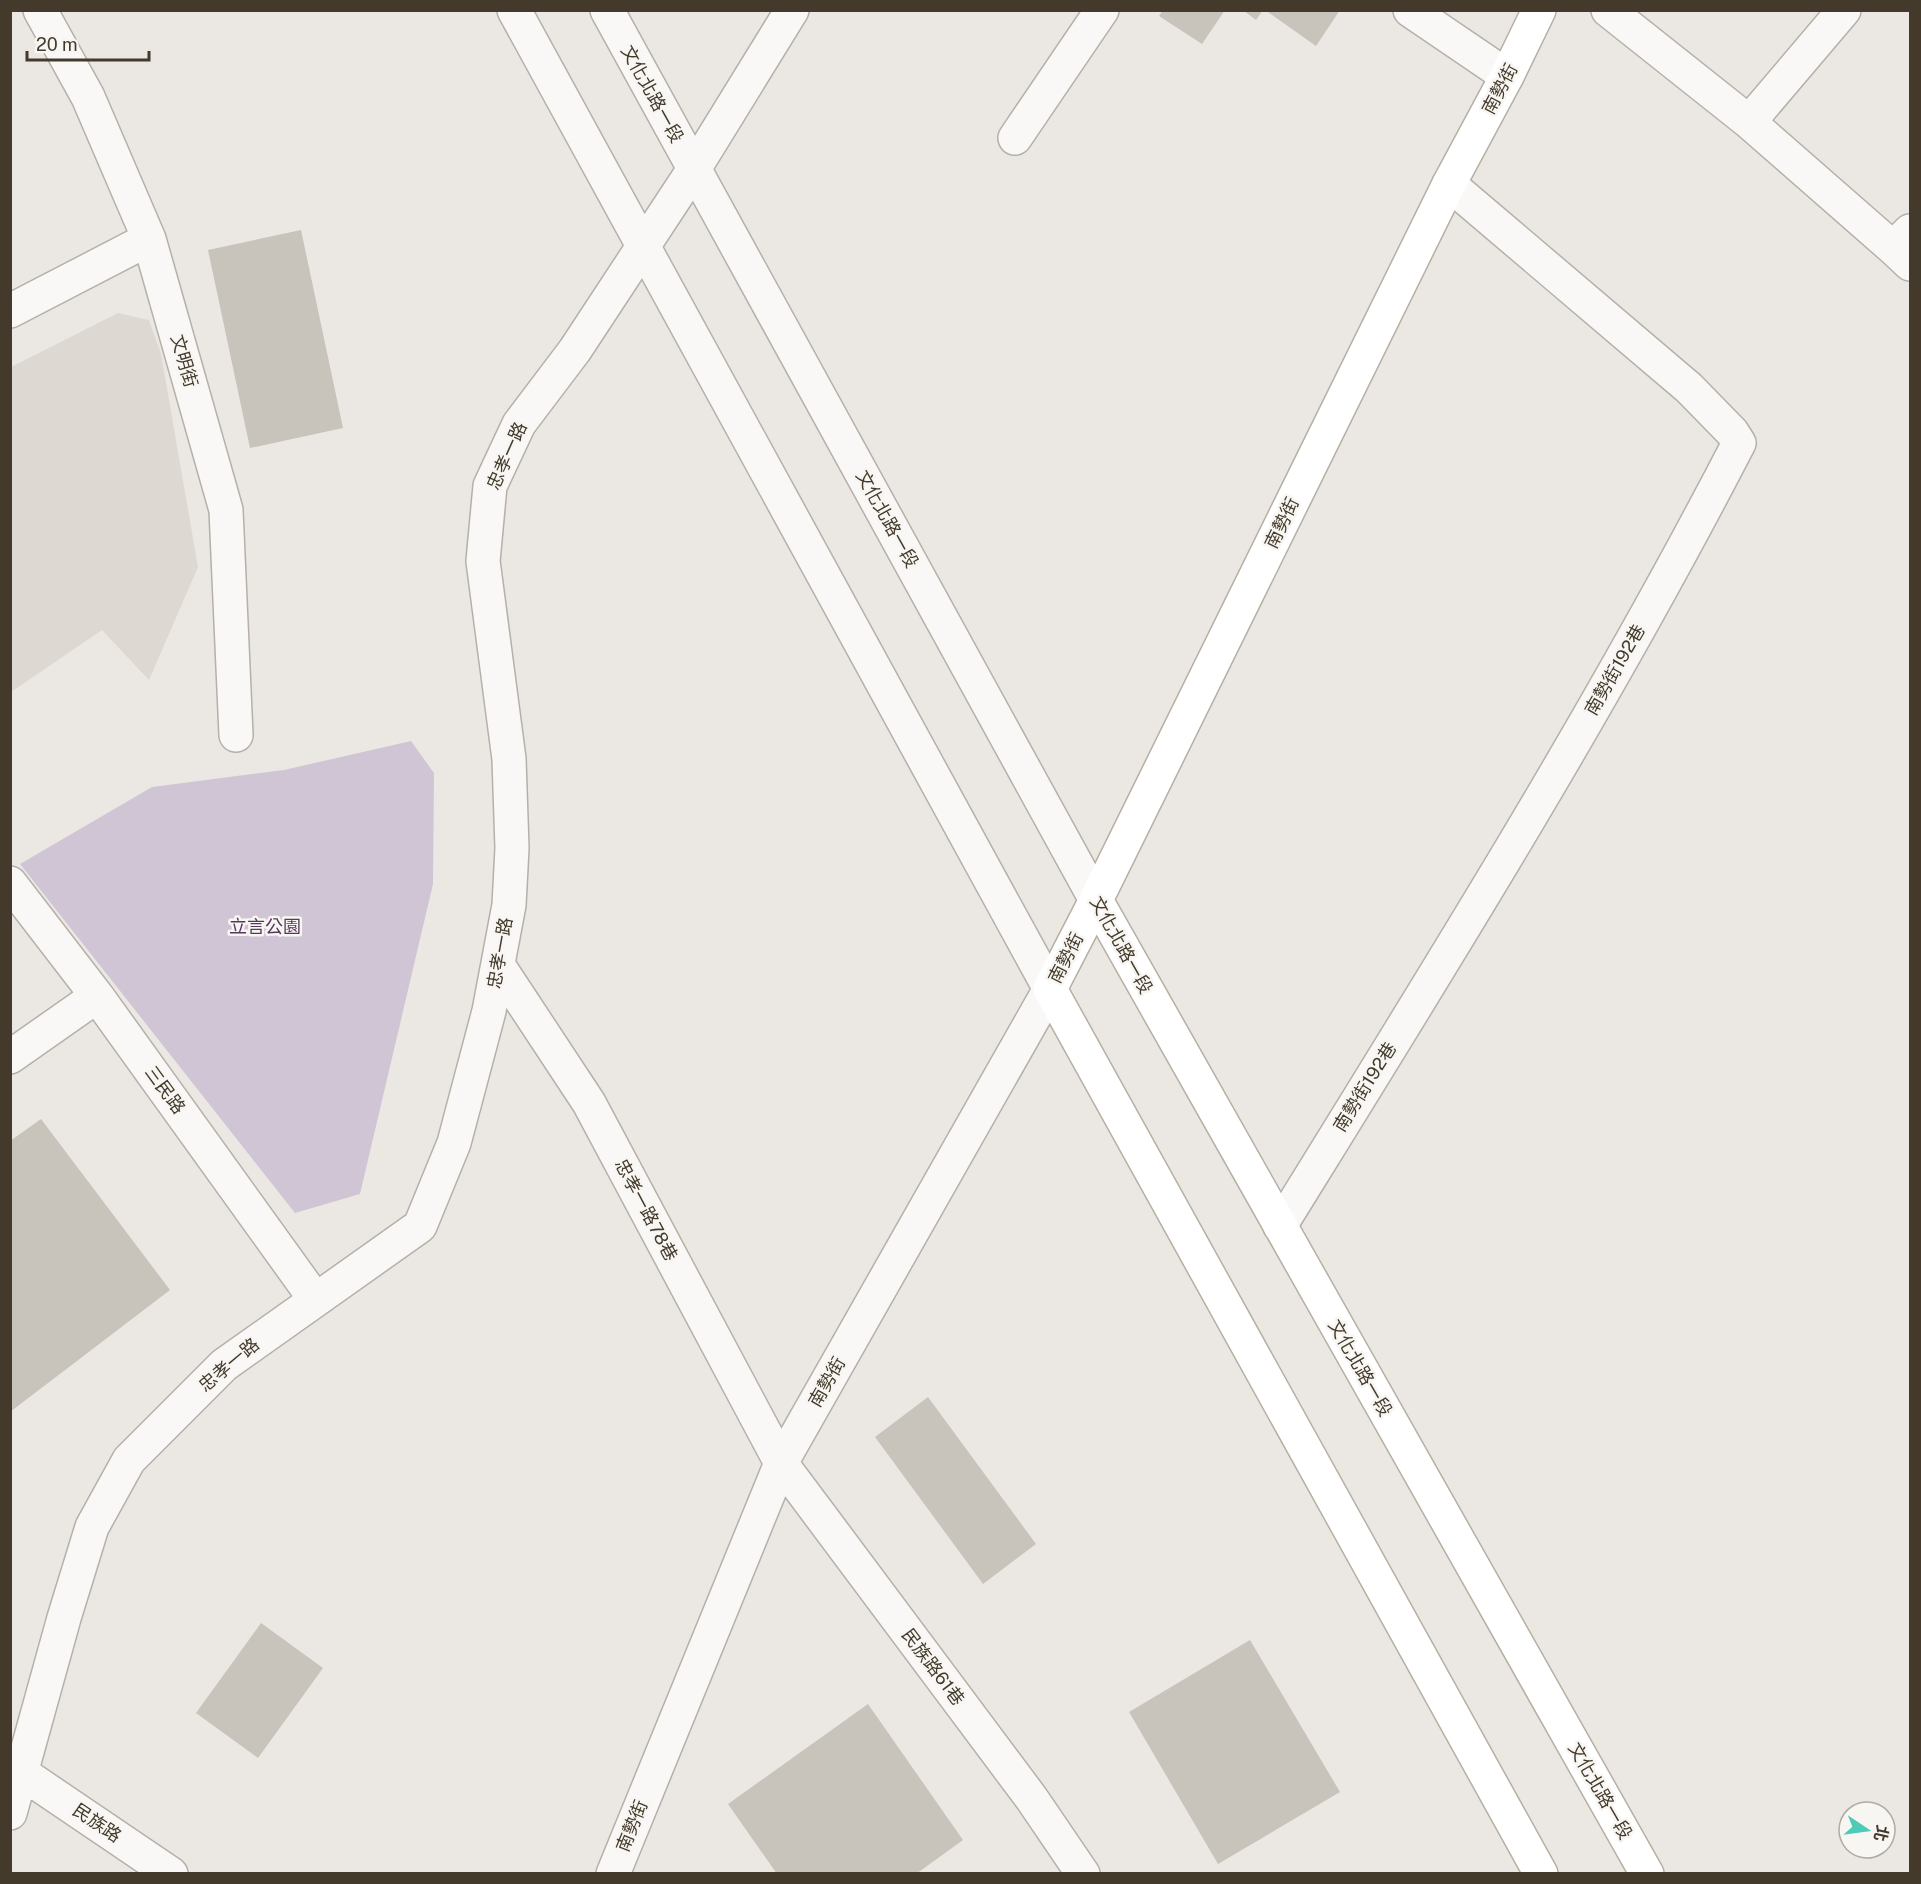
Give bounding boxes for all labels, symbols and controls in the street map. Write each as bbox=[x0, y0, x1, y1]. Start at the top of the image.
scale bar bbox=[27, 24, 148, 62]
text: 20 m bbox=[36, 34, 78, 55]
street label: 文化北路一段 bbox=[617, 41, 688, 146]
street label: 南勢街 bbox=[1478, 60, 1522, 118]
street label: 文明街 bbox=[167, 332, 202, 390]
street label: 忠孝一路 bbox=[482, 419, 531, 493]
street label: 文化北路一段 bbox=[852, 466, 923, 571]
street label: 南勢街 bbox=[1260, 494, 1303, 552]
street label: 南勢街192巷 bbox=[1580, 621, 1649, 719]
street label: 文化北路一段 bbox=[1086, 892, 1157, 997]
park label: 立言公園 bbox=[229, 916, 301, 937]
street label: 忠孝一路 bbox=[483, 916, 516, 990]
street label: 南勢街 bbox=[1044, 929, 1087, 987]
street label: 南勢街192巷 bbox=[1329, 1038, 1400, 1135]
street label: 三民路 bbox=[141, 1062, 190, 1118]
street label: 忠孝一路78巷 bbox=[611, 1155, 682, 1264]
street label: 文化北路一段 bbox=[1324, 1316, 1397, 1420]
street label: 忠孝一路 bbox=[194, 1333, 263, 1396]
street label: 南勢街 bbox=[804, 1353, 849, 1410]
street label: 民族路61巷 bbox=[898, 1624, 969, 1709]
street label: 文化北路一段 bbox=[1564, 1739, 1637, 1843]
street label: 南勢街 bbox=[612, 1797, 651, 1855]
street label: 民族路 bbox=[69, 1799, 126, 1846]
north arrow bbox=[1837, 1800, 1897, 1860]
text: 北 bbox=[1870, 1823, 1892, 1843]

